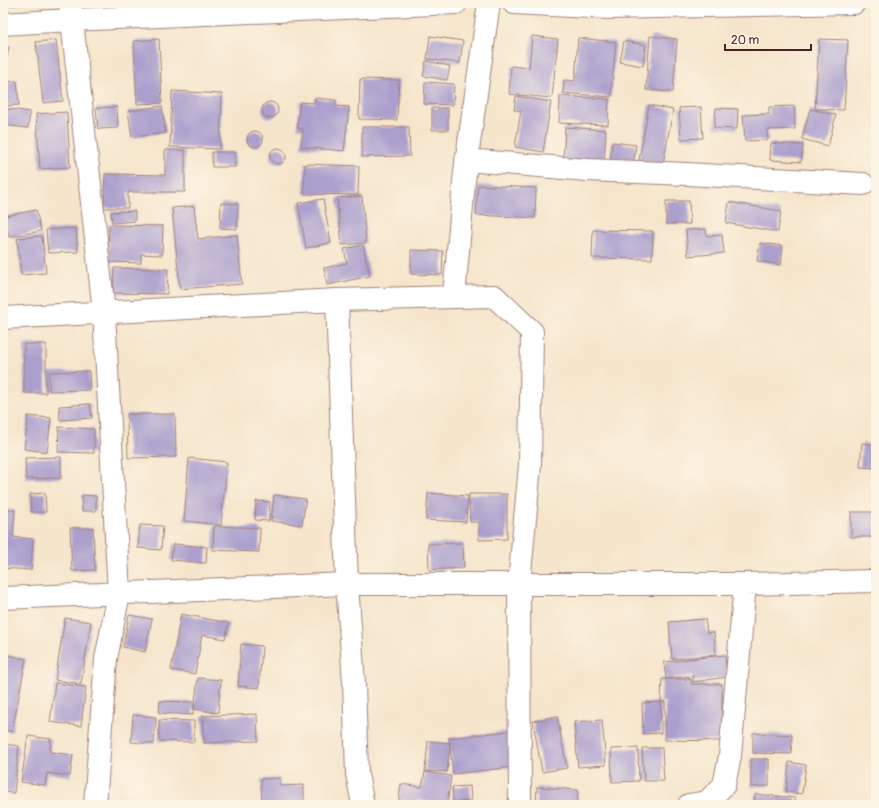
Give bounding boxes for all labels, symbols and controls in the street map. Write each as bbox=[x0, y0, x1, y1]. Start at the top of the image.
scale bar bbox=[725, 26, 811, 52]
text: 20 m bbox=[731, 33, 760, 48]

